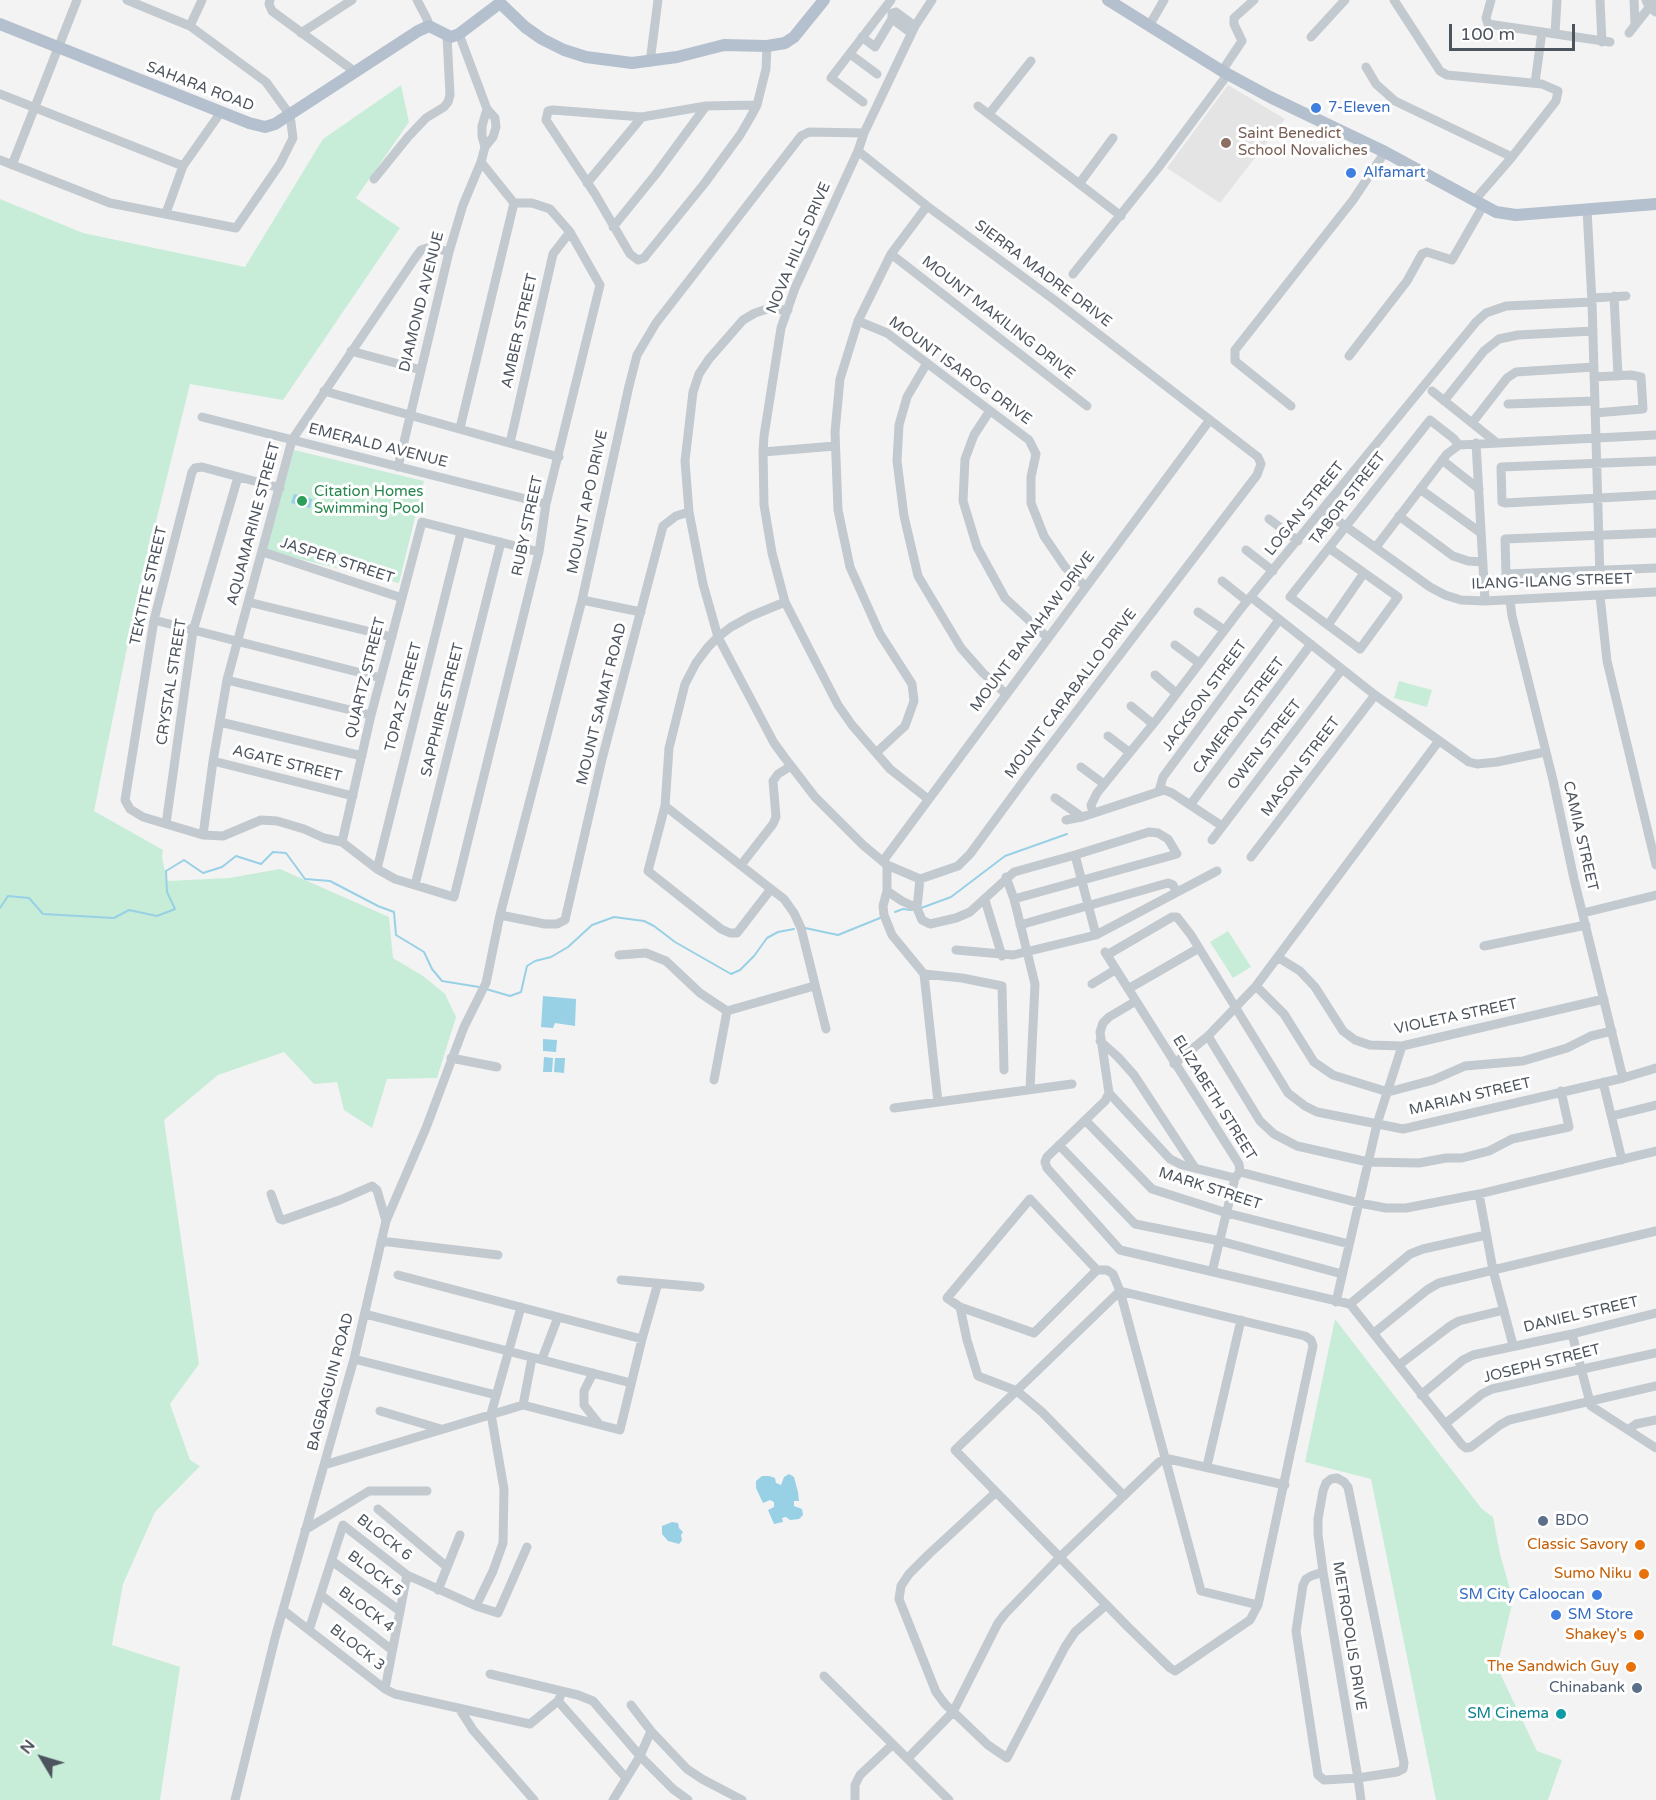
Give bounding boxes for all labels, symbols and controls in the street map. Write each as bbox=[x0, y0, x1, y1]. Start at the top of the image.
scale bar bbox=[1452, 12, 1578, 50]
text: 100 m bbox=[1460, 23, 1515, 45]
street label: SAHARA ROAD bbox=[144, 58, 256, 116]
place label: 7-Eleven bbox=[1328, 99, 1390, 117]
marker: 7-Eleven bbox=[1309, 101, 1323, 115]
place label: Saint Benedict School Novaliches bbox=[1238, 125, 1368, 160]
marker: Saint Benedict School Novaliches bbox=[1219, 136, 1233, 150]
place label: Alfamart bbox=[1363, 164, 1425, 182]
marker: Alfamart bbox=[1344, 166, 1358, 180]
street label: NOVA HILLS DRIVE bbox=[763, 180, 835, 316]
street label: SIERRA MADRE DRIVE bbox=[971, 217, 1115, 331]
street label: DIAMOND AVENUE bbox=[396, 230, 448, 374]
street label: MOUNT MAKILING DRIVE bbox=[918, 253, 1078, 383]
street label: AMBER STREET bbox=[498, 272, 542, 390]
street label: MOUNT ISAROG DRIVE bbox=[885, 313, 1035, 429]
street label: EMERALD AVENUE bbox=[307, 420, 449, 472]
street label: MOUNT APO DRIVE bbox=[564, 428, 612, 576]
street label: AQUAMARINE STREET bbox=[224, 440, 284, 608]
street label: TABOR STREET bbox=[1306, 449, 1390, 549]
street label: LOGAN STREET bbox=[1261, 458, 1349, 560]
street label: RUBY STREET bbox=[509, 474, 547, 578]
place label: Citation Homes Swimming Pool bbox=[314, 483, 424, 518]
marker: Citation Homes Swimming Pool bbox=[295, 494, 309, 508]
street label: TEKTITE STREET bbox=[127, 525, 171, 647]
street label: JASPER STREET bbox=[278, 534, 396, 588]
street label: MOUNT BANAHAW DRIVE bbox=[967, 548, 1099, 716]
street label: ILANG-ILANG STREET bbox=[1471, 570, 1633, 594]
street label: MOUNT CARABALLO DRIVE bbox=[1001, 606, 1141, 782]
street label: QUARTZ STREET bbox=[342, 615, 390, 741]
street label: CRYSTAL STREET bbox=[153, 617, 191, 747]
street label: MOUNT SAMAT ROAD bbox=[573, 621, 631, 787]
street label: JACKSON STREET bbox=[1159, 637, 1251, 755]
street label: TOPAZ STREET bbox=[382, 641, 426, 753]
street label: SAPPHIRE STREET bbox=[418, 641, 468, 779]
street label: CAMERON STREET bbox=[1189, 654, 1289, 778]
street label: OWEN STREET bbox=[1224, 696, 1306, 794]
street label: MASON STREET bbox=[1258, 714, 1344, 820]
street label: AGATE STREET bbox=[230, 742, 344, 786]
street label: CAMIA STREET bbox=[1559, 779, 1601, 893]
street label: VIOLETA STREET bbox=[1393, 995, 1519, 1039]
street label: ELIZABETH STREET bbox=[1168, 1032, 1260, 1164]
street label: MARIAN STREET bbox=[1407, 1074, 1533, 1120]
street label: MARK STREET bbox=[1156, 1164, 1264, 1214]
street label: DANIEL STREET bbox=[1522, 1293, 1640, 1337]
street label: BAGBAGUIN ROAD bbox=[304, 1311, 358, 1453]
street label: JOSEPH STREET bbox=[1482, 1341, 1602, 1387]
street label: BLOCK 6 bbox=[353, 1511, 415, 1565]
place label: BDO bbox=[1555, 1512, 1589, 1530]
marker: BDO bbox=[1536, 1514, 1550, 1528]
place label: Classic Savory bbox=[1527, 1536, 1628, 1554]
marker: Classic Savory bbox=[1633, 1538, 1647, 1552]
street label: BLOCK 5 bbox=[344, 1547, 406, 1601]
street label: METROPOLIS DRIVE bbox=[1328, 1560, 1370, 1712]
place label: Sumo Niku bbox=[1554, 1565, 1632, 1583]
marker: Sumo Niku bbox=[1637, 1567, 1651, 1581]
street label: BLOCK 4 bbox=[335, 1583, 397, 1637]
place label: SM City Caloocan bbox=[1459, 1586, 1585, 1604]
marker: SM City Caloocan bbox=[1590, 1588, 1604, 1602]
place label: SM Store bbox=[1568, 1606, 1633, 1624]
marker: SM Store bbox=[1549, 1608, 1563, 1622]
street label: BLOCK 3 bbox=[326, 1621, 388, 1675]
place label: Shakey's bbox=[1565, 1626, 1627, 1644]
marker: Shakey's bbox=[1632, 1628, 1646, 1642]
place label: The Sandwich Guy bbox=[1487, 1658, 1619, 1676]
marker: The Sandwich Guy bbox=[1624, 1660, 1638, 1674]
place label: Chinabank bbox=[1549, 1679, 1625, 1697]
marker: Chinabank bbox=[1630, 1681, 1644, 1695]
place label: SM Cinema bbox=[1467, 1705, 1549, 1723]
marker: SM Cinema bbox=[1554, 1707, 1568, 1721]
north arrow bbox=[12, 1728, 72, 1788]
text: N bbox=[16, 1736, 40, 1758]

